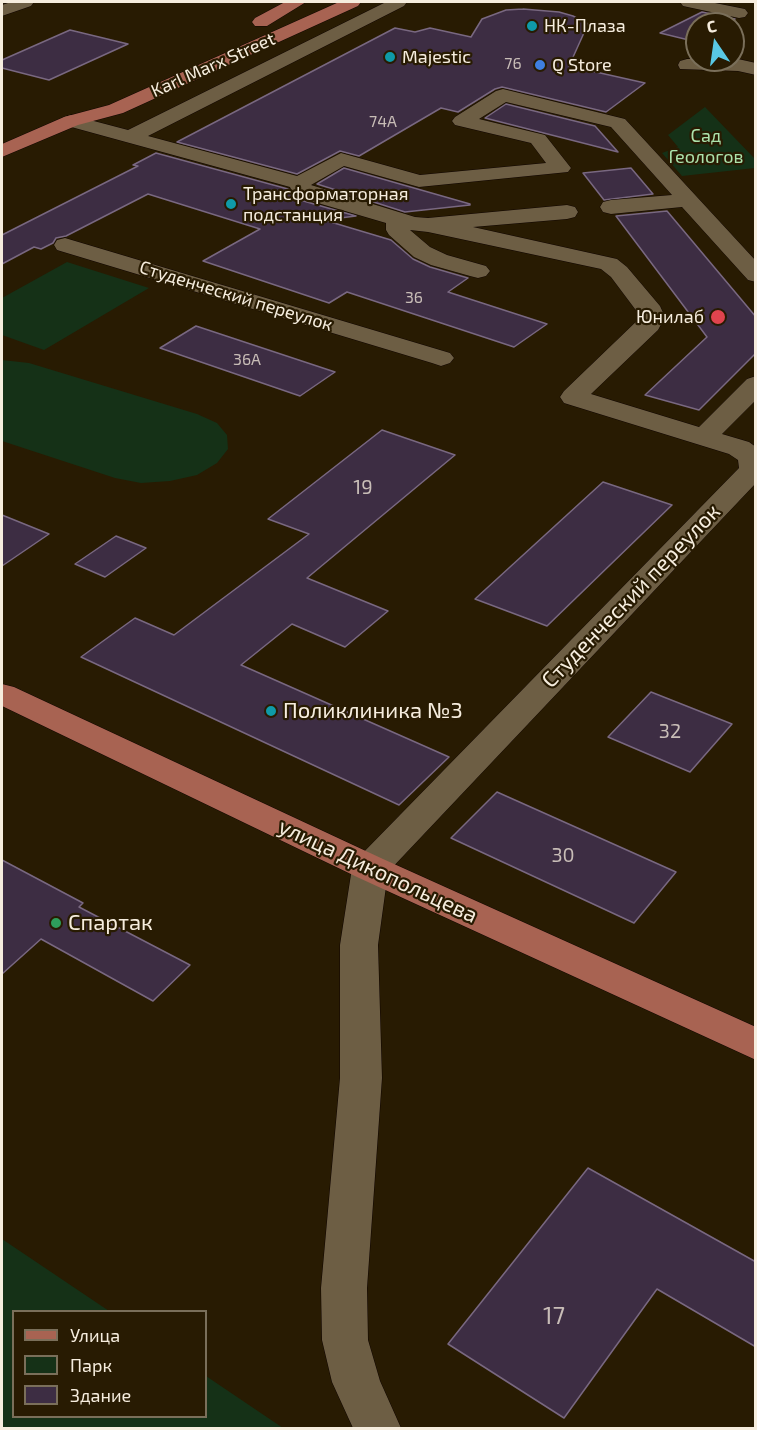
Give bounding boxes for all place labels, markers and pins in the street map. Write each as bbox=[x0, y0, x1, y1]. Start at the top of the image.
place label: НК-Плаза bbox=[544, 15, 626, 37]
marker: НК-Плаза bbox=[525, 19, 539, 33]
place label: Majestic bbox=[402, 46, 471, 68]
marker: Majestic bbox=[383, 50, 397, 64]
place label: Q Store bbox=[552, 54, 612, 76]
marker: Q Store bbox=[533, 58, 547, 72]
place label: Трансформаторная подстанция bbox=[243, 183, 408, 226]
marker: Трансформаторная подстанция bbox=[224, 197, 238, 211]
place label: Юнилаб bbox=[636, 306, 704, 328]
marker: Юнилаб bbox=[709, 308, 727, 326]
place label: Поликлиника №3 bbox=[283, 698, 463, 724]
marker: Поликлиника №3 bbox=[264, 704, 278, 718]
place label: Спартак bbox=[68, 910, 153, 936]
marker: Спартак bbox=[49, 916, 63, 930]

